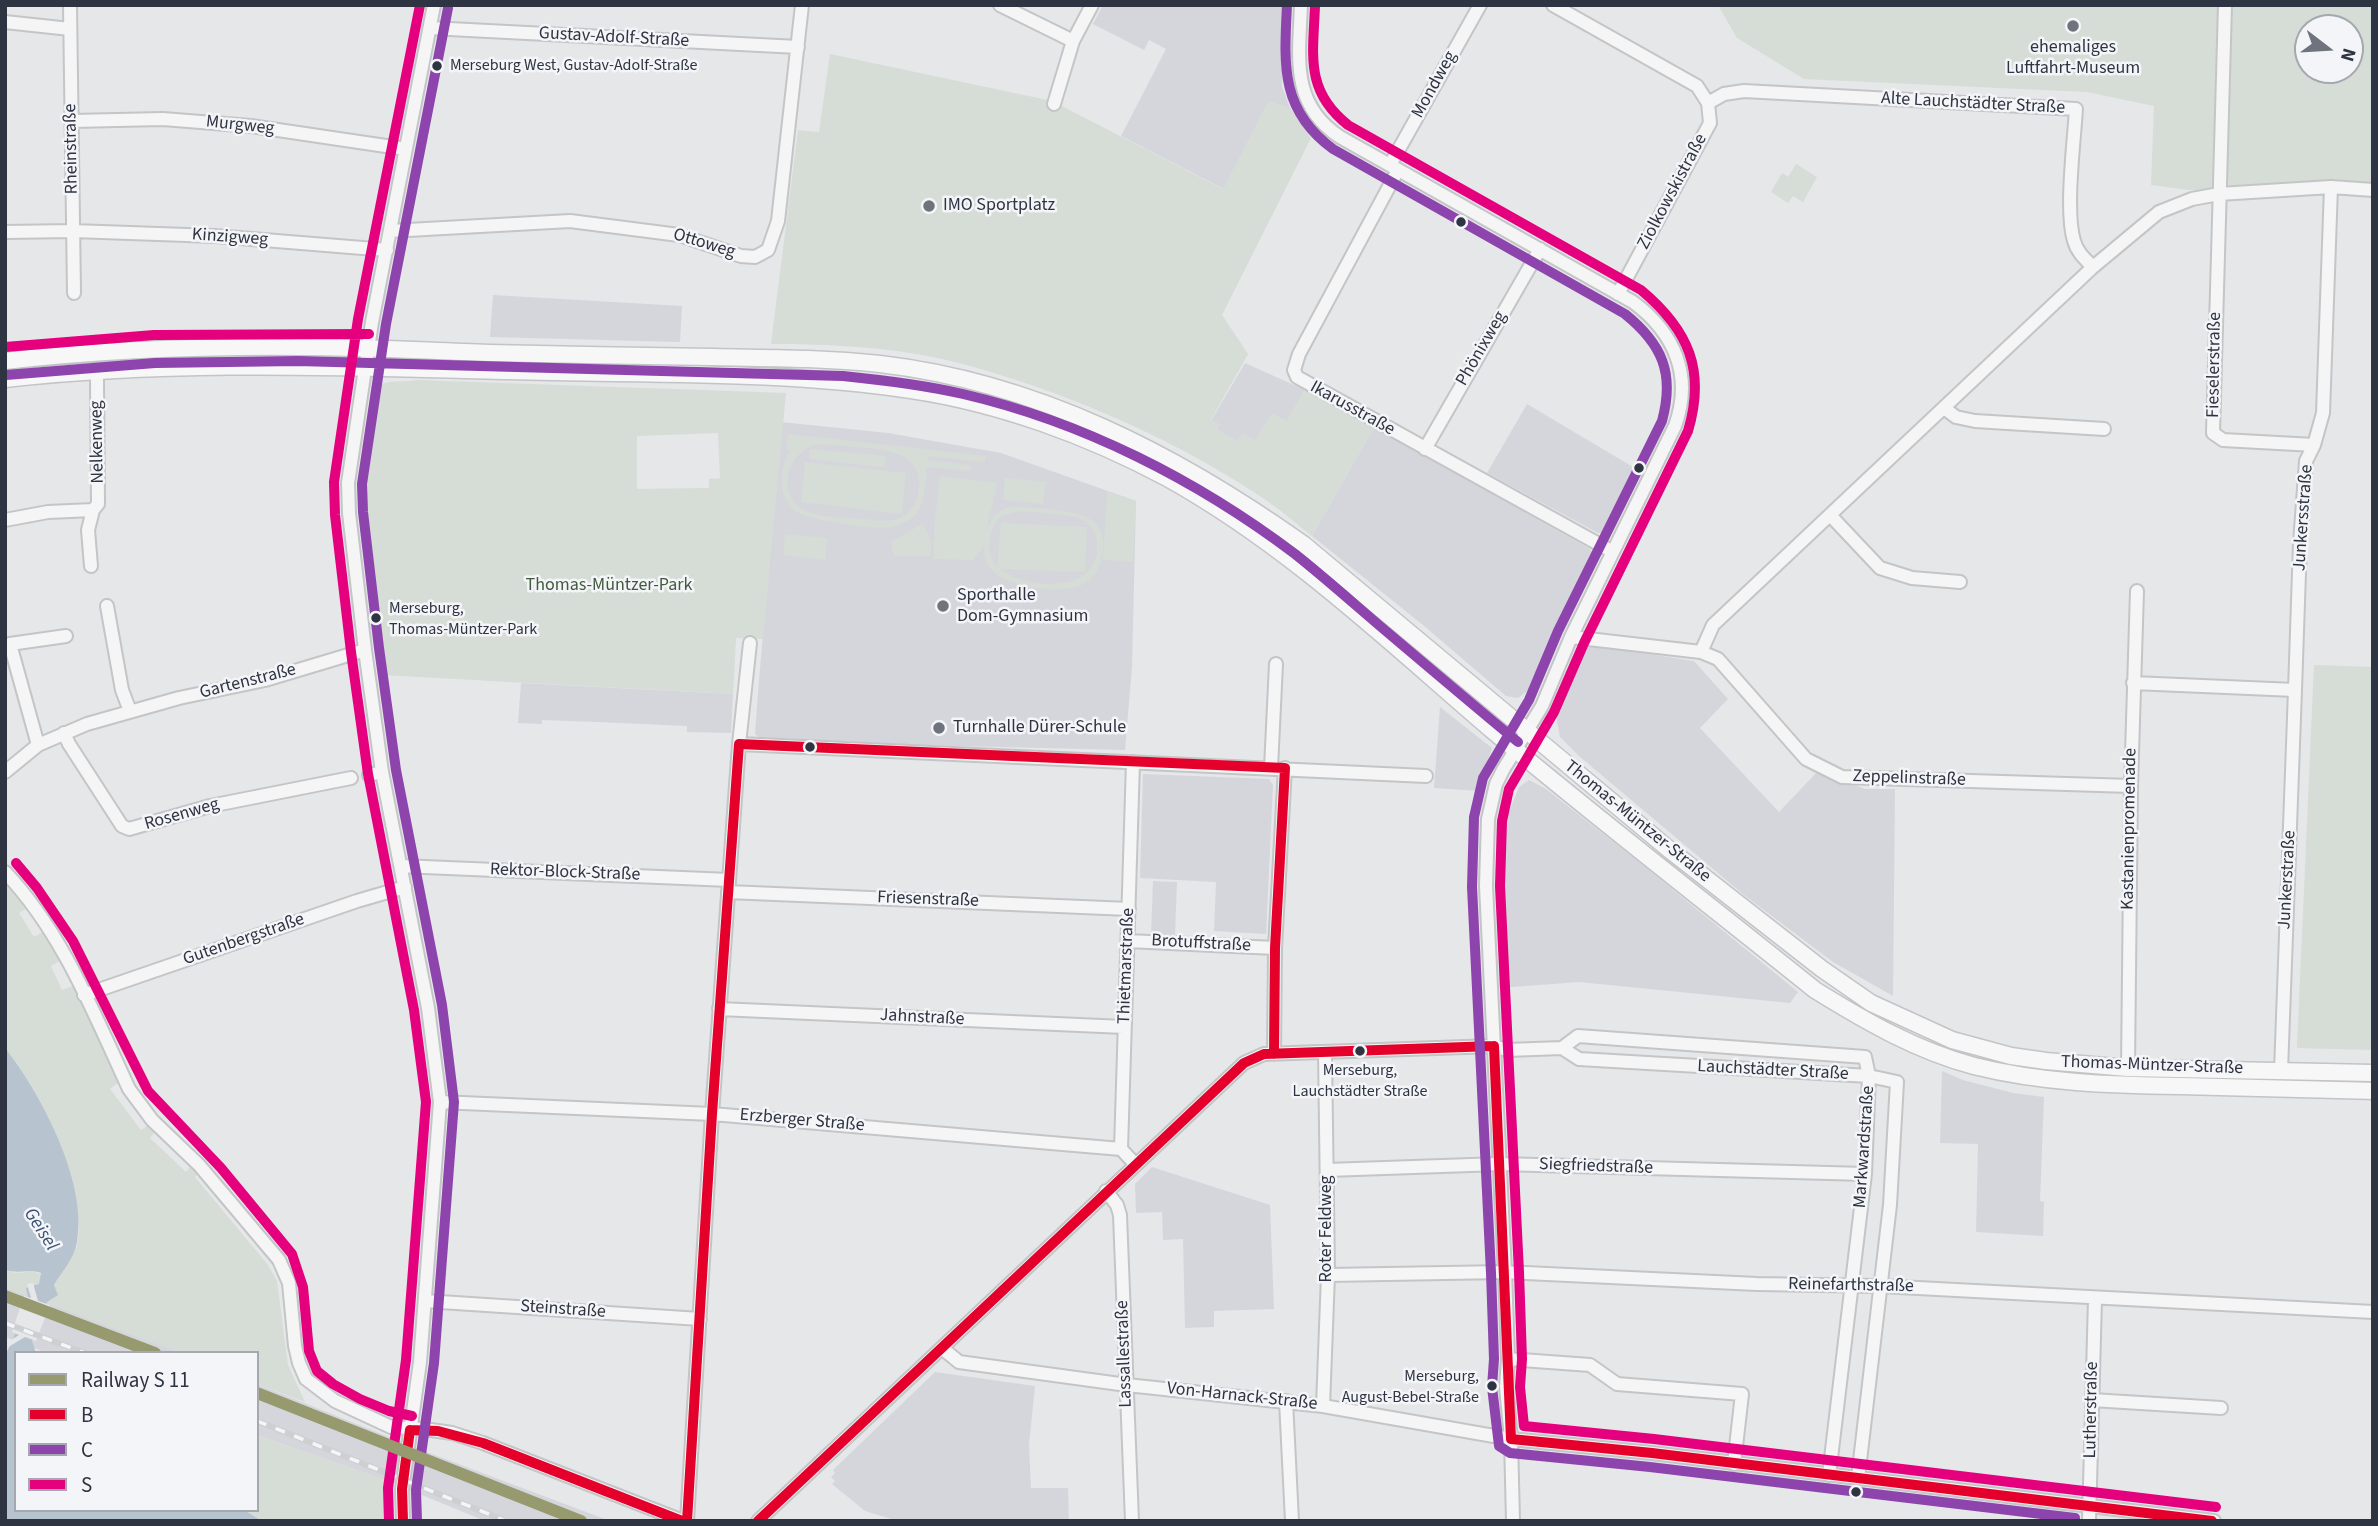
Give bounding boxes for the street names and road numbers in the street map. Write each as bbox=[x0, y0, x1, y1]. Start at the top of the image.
street label: Gustav-Adolf-Straße bbox=[538, 23, 690, 53]
street label: Mondweg bbox=[1408, 48, 1462, 122]
street label: Alte Lauchstädter Straße bbox=[1880, 88, 2066, 120]
street label: Rheinstraße bbox=[60, 103, 84, 195]
street label: Murgweg bbox=[205, 112, 275, 140]
street label: Ziolkowskistraße bbox=[1633, 130, 1713, 254]
street label: Ottoweg bbox=[670, 224, 738, 264]
street label: Kinzigweg bbox=[191, 225, 269, 251]
street label: Phönixweg bbox=[1452, 308, 1512, 390]
street label: Fieselerstraße bbox=[2203, 312, 2227, 418]
street label: Ikarusstraße bbox=[1306, 377, 1398, 441]
street label: Nelkenweg bbox=[86, 400, 110, 484]
street label: Junkersstraße bbox=[2289, 464, 2319, 572]
street label: Gartenstraße bbox=[198, 660, 298, 704]
street label: Kastanienpromenade bbox=[2118, 748, 2142, 910]
street label: Thomas-Müntzer-Straße bbox=[1559, 756, 1715, 888]
street label: Zeppelinstraße bbox=[1852, 766, 1966, 792]
street label: Rosenweg bbox=[142, 794, 222, 836]
street label: Junkerstraße bbox=[2275, 830, 2301, 930]
street label: Rektor-Block-Straße bbox=[489, 860, 641, 886]
street label: Friesenstraße bbox=[877, 887, 979, 913]
street label: Thietmarstraße bbox=[1114, 907, 1140, 1025]
street label: Gutenbergstraße bbox=[180, 909, 308, 971]
street label: Brotuffstraße bbox=[1151, 931, 1251, 957]
street label: Jahnstraße bbox=[879, 1005, 965, 1031]
street label: Thomas-Müntzer-Straße bbox=[2061, 1052, 2243, 1080]
street label: Lauchstädter Straße bbox=[1697, 1056, 1849, 1086]
street label: Markwardstraße bbox=[1850, 1085, 1880, 1209]
street label: Erzberger Straße bbox=[739, 1105, 865, 1137]
street label: Siegfriedstraße bbox=[1539, 1154, 1653, 1180]
street label: Roter Feldweg bbox=[1316, 1176, 1338, 1282]
street label: Reinefarthstraße bbox=[1788, 1274, 1914, 1298]
street label: Steinstraße bbox=[520, 1296, 606, 1324]
street label: Lassallestraße bbox=[1112, 1300, 1138, 1408]
street label: Lutherstraße bbox=[2080, 1361, 2104, 1459]
street label: Von-Harnack-Straße bbox=[1166, 1378, 1318, 1416]

